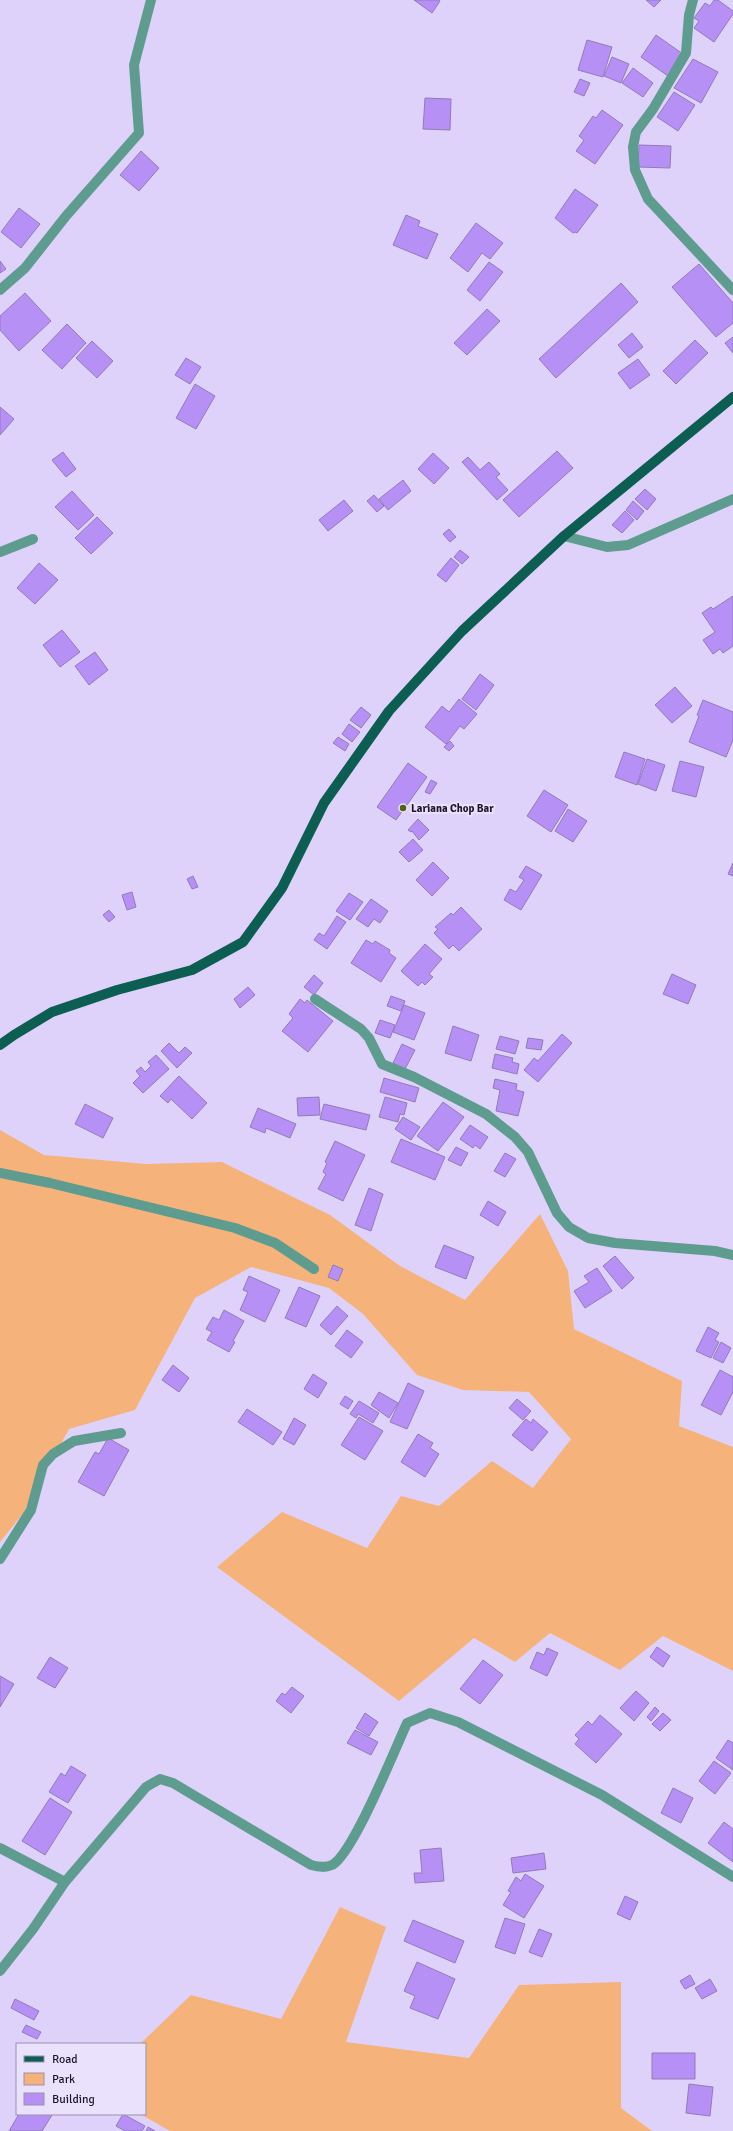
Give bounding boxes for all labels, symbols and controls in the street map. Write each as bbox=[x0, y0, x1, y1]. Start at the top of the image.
place label: Lariana Chop Bar bbox=[411, 802, 494, 815]
marker: Lariana Chop Bar bbox=[398, 803, 408, 813]
legend bbox=[16, 2043, 146, 2115]
text: Road bbox=[52, 2052, 78, 2067]
text: Park bbox=[52, 2072, 75, 2087]
text: Building bbox=[52, 2092, 95, 2107]

